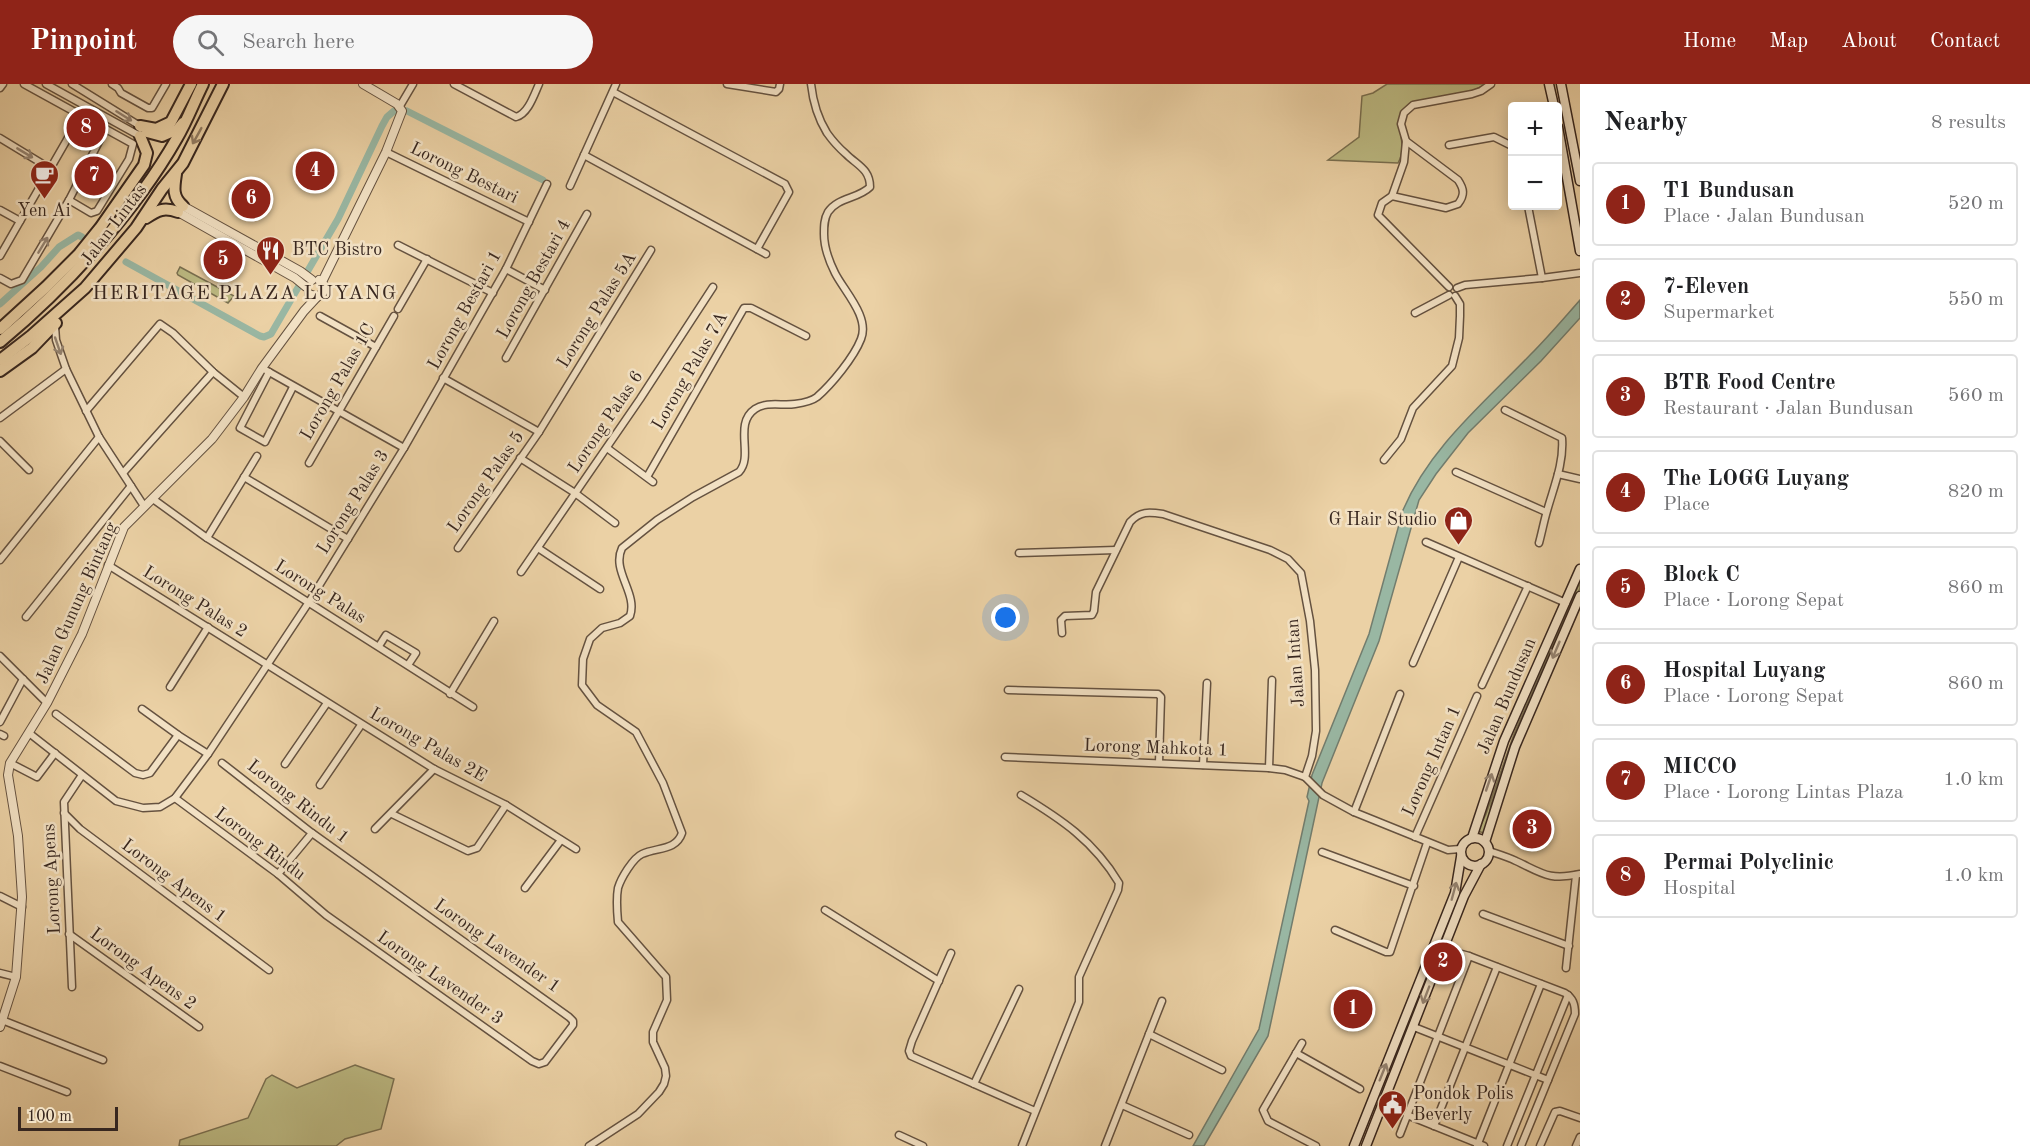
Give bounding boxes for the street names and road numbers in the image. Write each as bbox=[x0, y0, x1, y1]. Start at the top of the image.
street label: Lorong Bestari bbox=[407, 139, 521, 207]
street label: Jalan Lintas bbox=[78, 181, 150, 269]
street label: Lorong Bestari 4 bbox=[494, 216, 574, 342]
street label: Lorong Bestari 1 bbox=[425, 247, 505, 373]
street label: Lorong Palas 5A bbox=[554, 249, 640, 371]
street label: Lorong Palas 7A bbox=[649, 309, 731, 433]
street label: Lorong Palas 1C bbox=[297, 321, 379, 443]
street label: Lorong Palas 6 bbox=[565, 368, 647, 476]
street label: Lorong Palas 5 bbox=[444, 428, 528, 536]
street label: Lorong Palas 3 bbox=[314, 447, 392, 557]
street label: Jalan Gunung Bintang bbox=[33, 519, 121, 687]
street label: Lorong Palas bbox=[271, 557, 369, 627]
street label: Lorong Palas 2 bbox=[140, 563, 250, 641]
street label: Jalan Intan bbox=[1284, 618, 1308, 708]
street label: Jalan Bundusan bbox=[1474, 635, 1540, 757]
street label: Lorong Intan 1 bbox=[1400, 703, 1464, 819]
street label: Lorong Palas 2E bbox=[367, 704, 489, 786]
street label: Lorong Mahkota 1 bbox=[1083, 736, 1229, 760]
street label: Lorong Rindu 1 bbox=[243, 755, 353, 849]
street label: Lorong Rindu bbox=[210, 803, 310, 885]
street label: Lorong Apens bbox=[40, 823, 64, 935]
street label: Lorong Apens 1 bbox=[118, 836, 230, 926]
street label: Lorong Lavender 1 bbox=[431, 896, 563, 996]
street label: Lorong Apens 2 bbox=[87, 925, 199, 1013]
street label: Lorong Lavender 3 bbox=[374, 928, 506, 1028]

